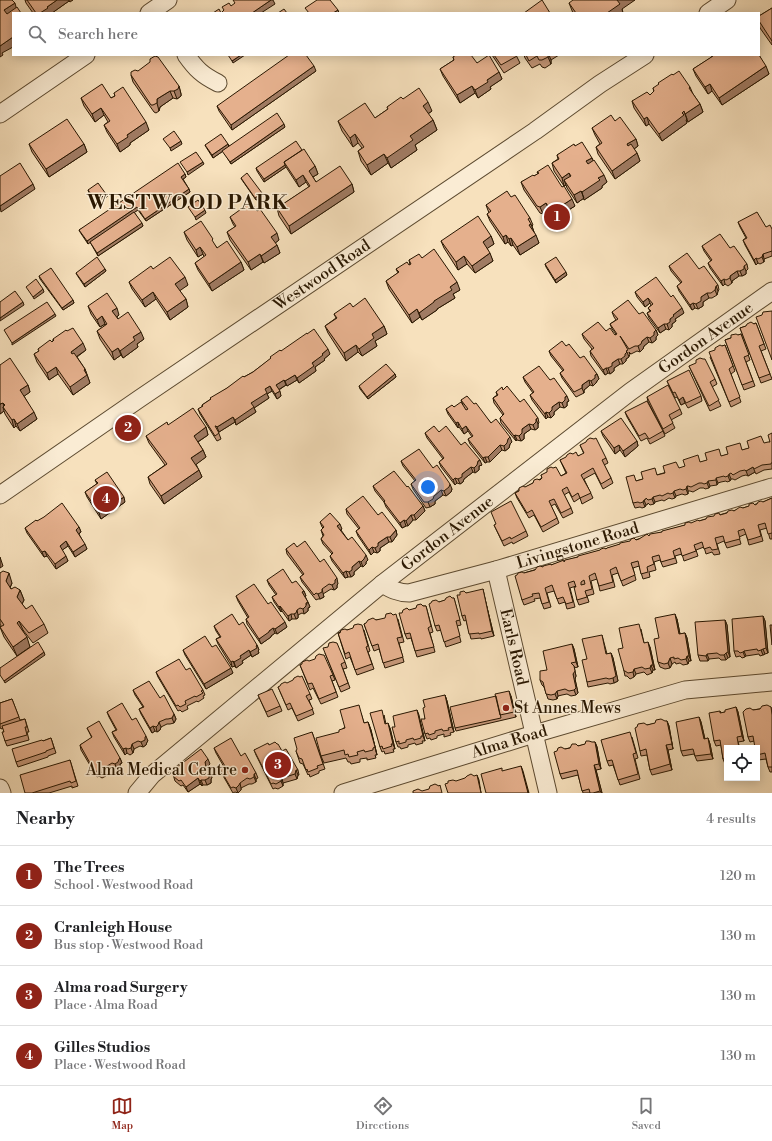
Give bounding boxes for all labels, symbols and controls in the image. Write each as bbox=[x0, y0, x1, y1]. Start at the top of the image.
search box bbox=[12, 12, 760, 56]
icon: search bbox=[26, 23, 48, 45]
text: Search here bbox=[58, 25, 138, 44]
district label: WESTWOOD PARK bbox=[86, 191, 289, 216]
pin: 1 bbox=[544, 202, 570, 232]
street label: Westwood Road bbox=[269, 235, 374, 316]
street label: Gordon Avenue bbox=[655, 298, 757, 379]
pin: 2 bbox=[115, 413, 141, 443]
your location bbox=[418, 477, 438, 497]
pin: 4 bbox=[93, 484, 119, 514]
street label: Gordon Avenue bbox=[397, 491, 497, 575]
street label: Livingstone Road bbox=[514, 518, 641, 573]
street label: Earls Road bbox=[495, 607, 533, 687]
place label: St Annes Mews bbox=[514, 698, 621, 718]
marker: St Annes Mews bbox=[501, 703, 511, 713]
street label: Alma Road bbox=[468, 721, 550, 763]
map controls bbox=[724, 745, 760, 781]
button: locate bbox=[724, 745, 760, 781]
pin: 3 bbox=[265, 750, 291, 780]
place label: Alma Medical Centre bbox=[85, 760, 237, 780]
marker: Alma Medical Centre bbox=[240, 765, 250, 775]
text: Nearby bbox=[16, 808, 75, 830]
text: 4 results bbox=[706, 811, 756, 827]
text: The Trees bbox=[54, 858, 125, 877]
text: 1 bbox=[26, 868, 32, 884]
text: 120 m bbox=[720, 868, 756, 884]
text: School · Westwood Road bbox=[54, 877, 193, 893]
text: Cranleigh House bbox=[54, 918, 172, 937]
text: 2 bbox=[25, 928, 33, 944]
text: 130 m bbox=[721, 928, 756, 944]
text: Bus stop · Westwood Road bbox=[54, 937, 203, 953]
text: Alma road Surgery bbox=[54, 978, 187, 997]
text: 3 bbox=[25, 988, 33, 1004]
text: 130 m bbox=[721, 988, 756, 1004]
text: Place · Alma Road bbox=[54, 997, 158, 1013]
text: Gilles Studios bbox=[54, 1038, 150, 1057]
text: 4 bbox=[25, 1048, 33, 1064]
text: 130 m bbox=[721, 1048, 756, 1064]
text: Place · Westwood Road bbox=[54, 1057, 186, 1073]
tab: Map bbox=[111, 1095, 133, 1133]
tab: Directions bbox=[356, 1095, 409, 1133]
tab: Saved bbox=[632, 1095, 661, 1133]

